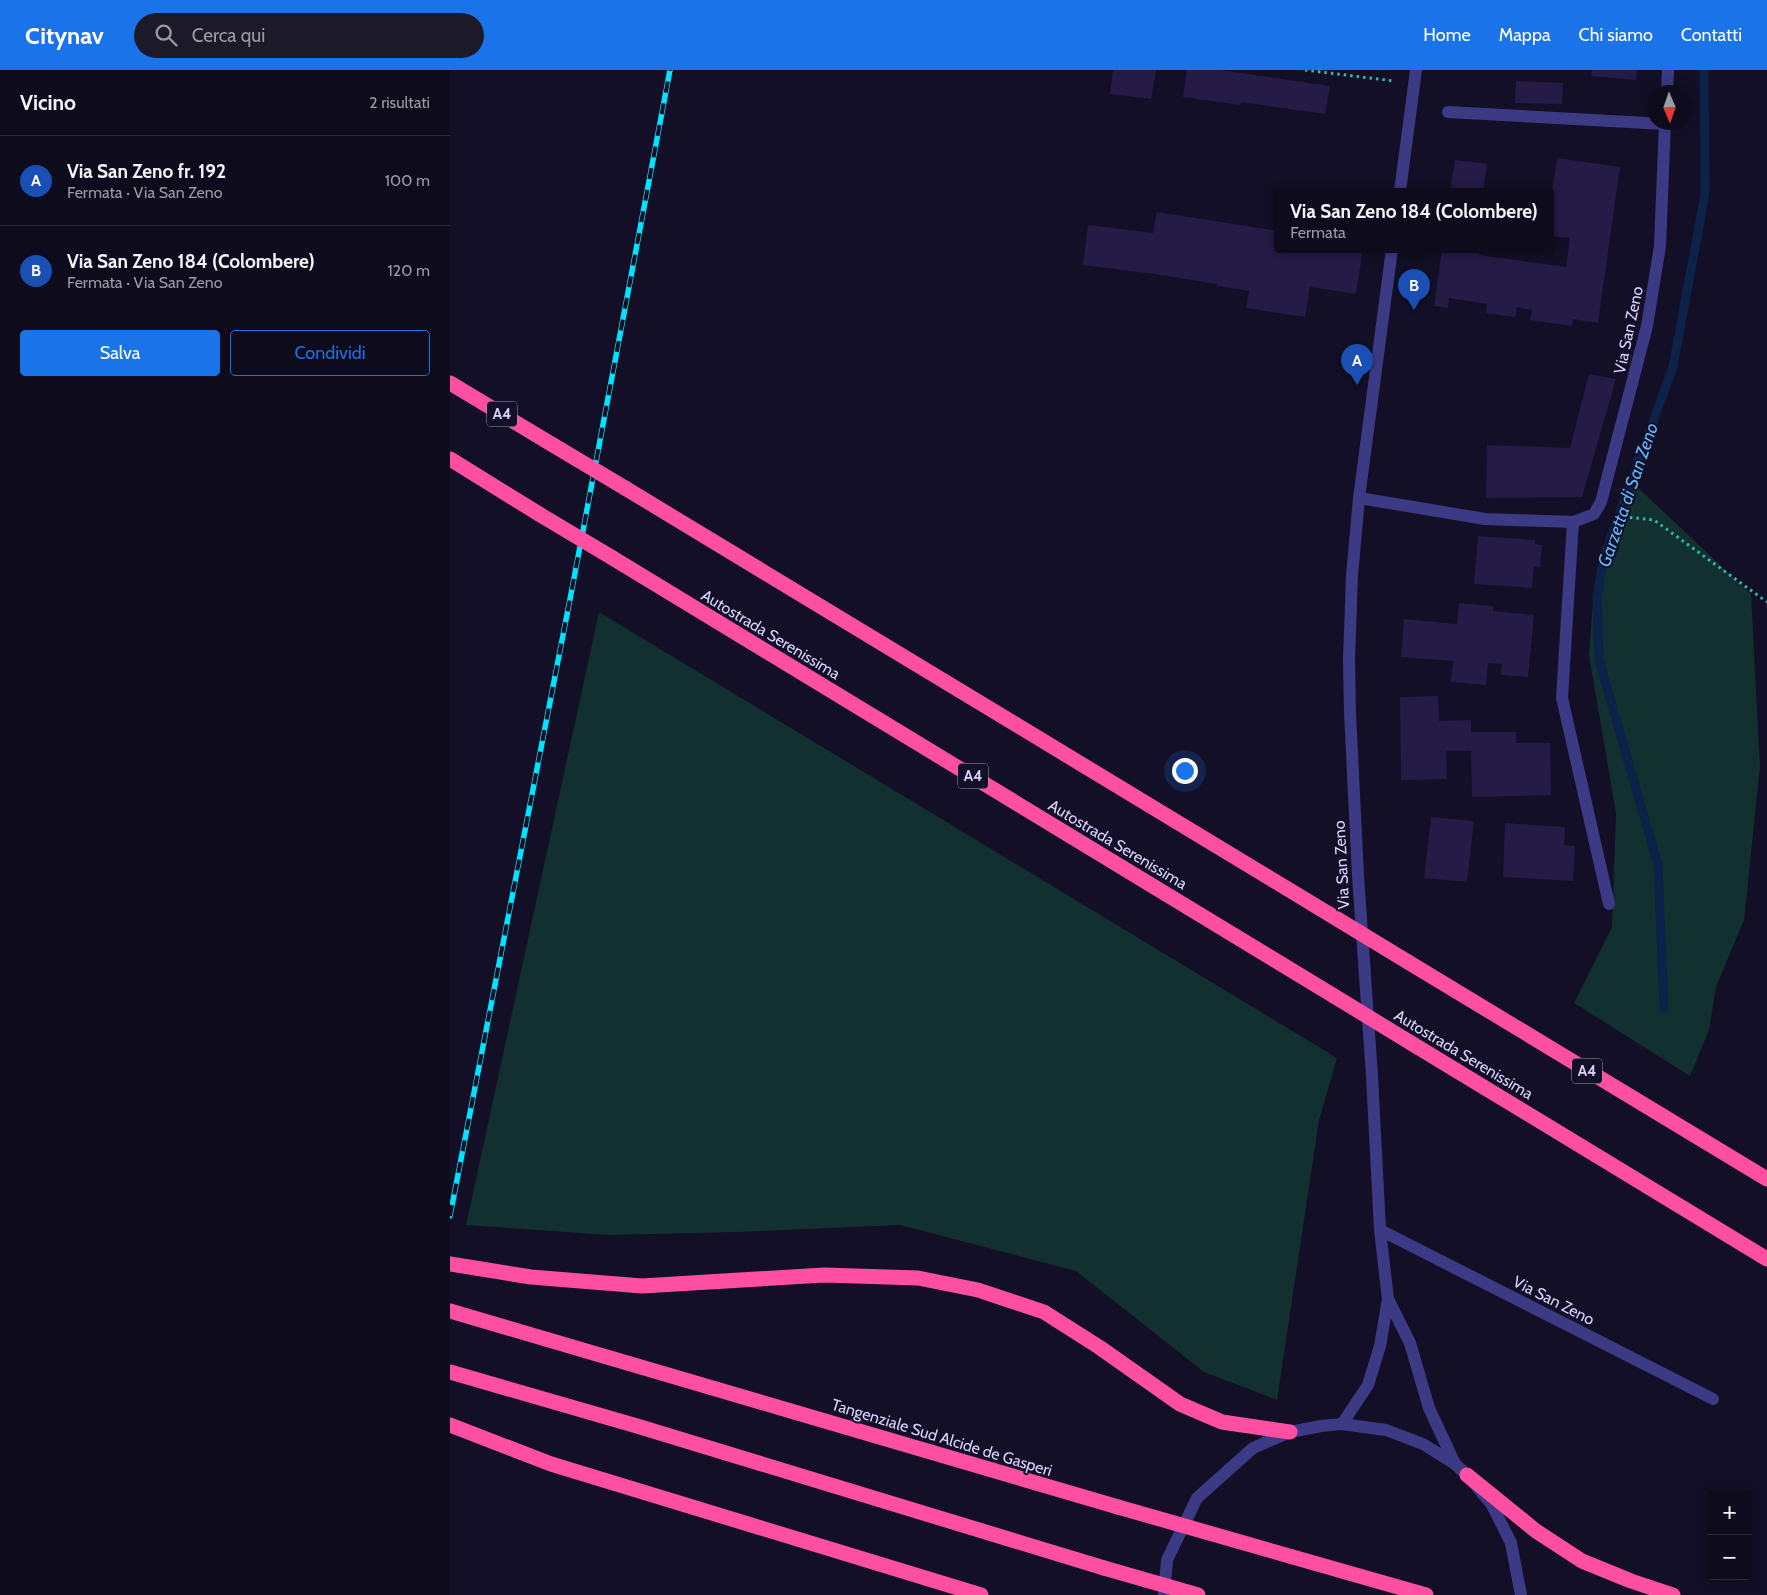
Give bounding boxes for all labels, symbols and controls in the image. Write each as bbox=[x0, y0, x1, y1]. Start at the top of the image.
search box bbox=[134, 13, 484, 58]
text: Citynav bbox=[25, 21, 104, 50]
icon: search bbox=[152, 21, 180, 49]
text: Cerca qui bbox=[192, 24, 265, 47]
text: Home bbox=[1423, 24, 1471, 46]
text: Mappa bbox=[1499, 24, 1551, 46]
text: Chi siamo bbox=[1579, 24, 1653, 46]
text: Contatti bbox=[1681, 24, 1742, 46]
north arrow bbox=[1647, 85, 1692, 130]
text: Vicino bbox=[20, 90, 76, 115]
text: 2 risultati bbox=[369, 93, 430, 112]
text: Via San Zeno fr. 192 bbox=[67, 160, 226, 183]
text: A bbox=[31, 171, 41, 190]
text: 100 m bbox=[385, 171, 430, 190]
text: Fermata · Via San Zeno bbox=[67, 183, 223, 202]
popup bbox=[1274, 188, 1554, 253]
text: Via San Zeno 184 (Colombere) bbox=[1290, 200, 1538, 223]
text: Fermata bbox=[1290, 223, 1346, 242]
text: Via San Zeno 184 (Colombere) bbox=[67, 250, 315, 273]
text: B bbox=[31, 261, 41, 280]
text: 120 m bbox=[388, 261, 430, 280]
pin: B bbox=[1398, 269, 1430, 310]
text: Fermata · Via San Zeno bbox=[67, 273, 223, 292]
street label: Via San Zeno bbox=[1610, 284, 1647, 376]
button: Salva bbox=[20, 330, 220, 376]
button: Condividi bbox=[230, 330, 430, 376]
pin: A bbox=[1341, 344, 1373, 385]
road number: A4 bbox=[487, 402, 517, 426]
water label: Garzetta di San Zeno bbox=[1593, 420, 1663, 570]
street label: Autostrada Serenissima bbox=[698, 586, 844, 683]
your location bbox=[1172, 758, 1198, 784]
road number: A4 bbox=[958, 764, 988, 788]
street label: Autostrada Serenissima bbox=[1045, 796, 1191, 893]
street label: Via San Zeno bbox=[1330, 820, 1353, 910]
street label: Autostrada Serenissima bbox=[1391, 1006, 1537, 1103]
road number: A4 bbox=[1572, 1058, 1602, 1084]
street label: Via San Zeno bbox=[1510, 1272, 1598, 1329]
street label: Tangenziale Sud Alcide de Gasperi bbox=[829, 1395, 1054, 1480]
map controls bbox=[1707, 1490, 1752, 1580]
button: + bbox=[1707, 1490, 1752, 1535]
button: − bbox=[1707, 1535, 1752, 1580]

